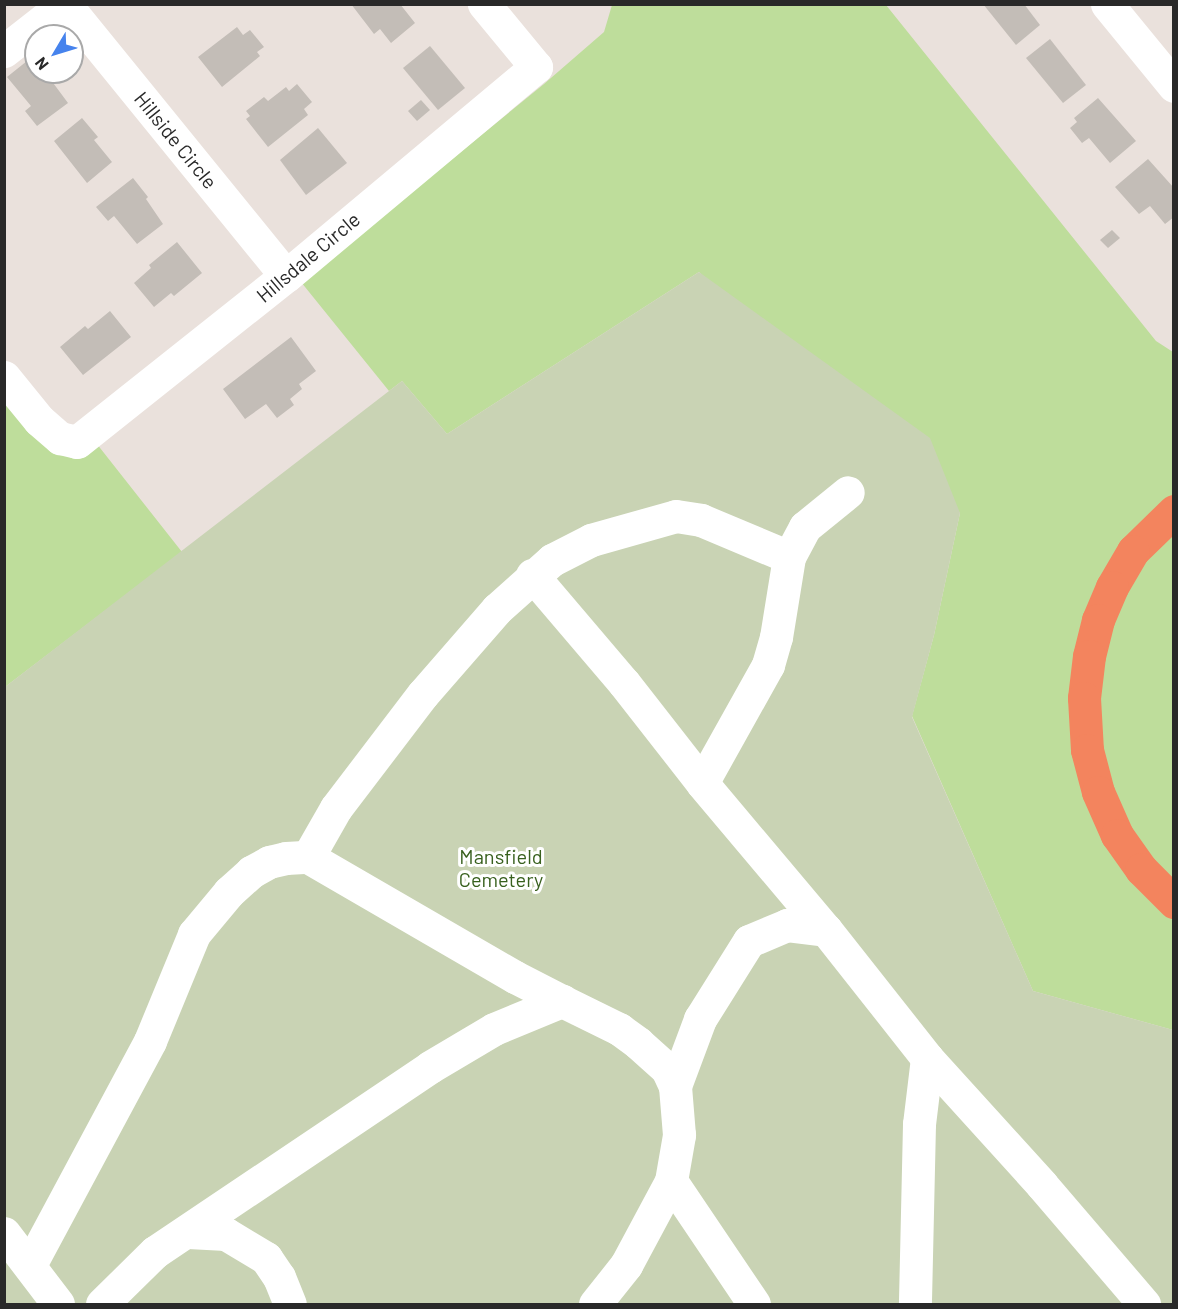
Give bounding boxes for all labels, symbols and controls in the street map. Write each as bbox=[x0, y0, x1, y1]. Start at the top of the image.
north arrow bbox=[24, 24, 84, 84]
text: N bbox=[30, 54, 52, 74]
street label: Hillside Circle bbox=[130, 87, 222, 193]
street label: Hillsdale Circle bbox=[251, 207, 365, 307]
park label: Mansfield Cemetery bbox=[459, 844, 543, 891]

